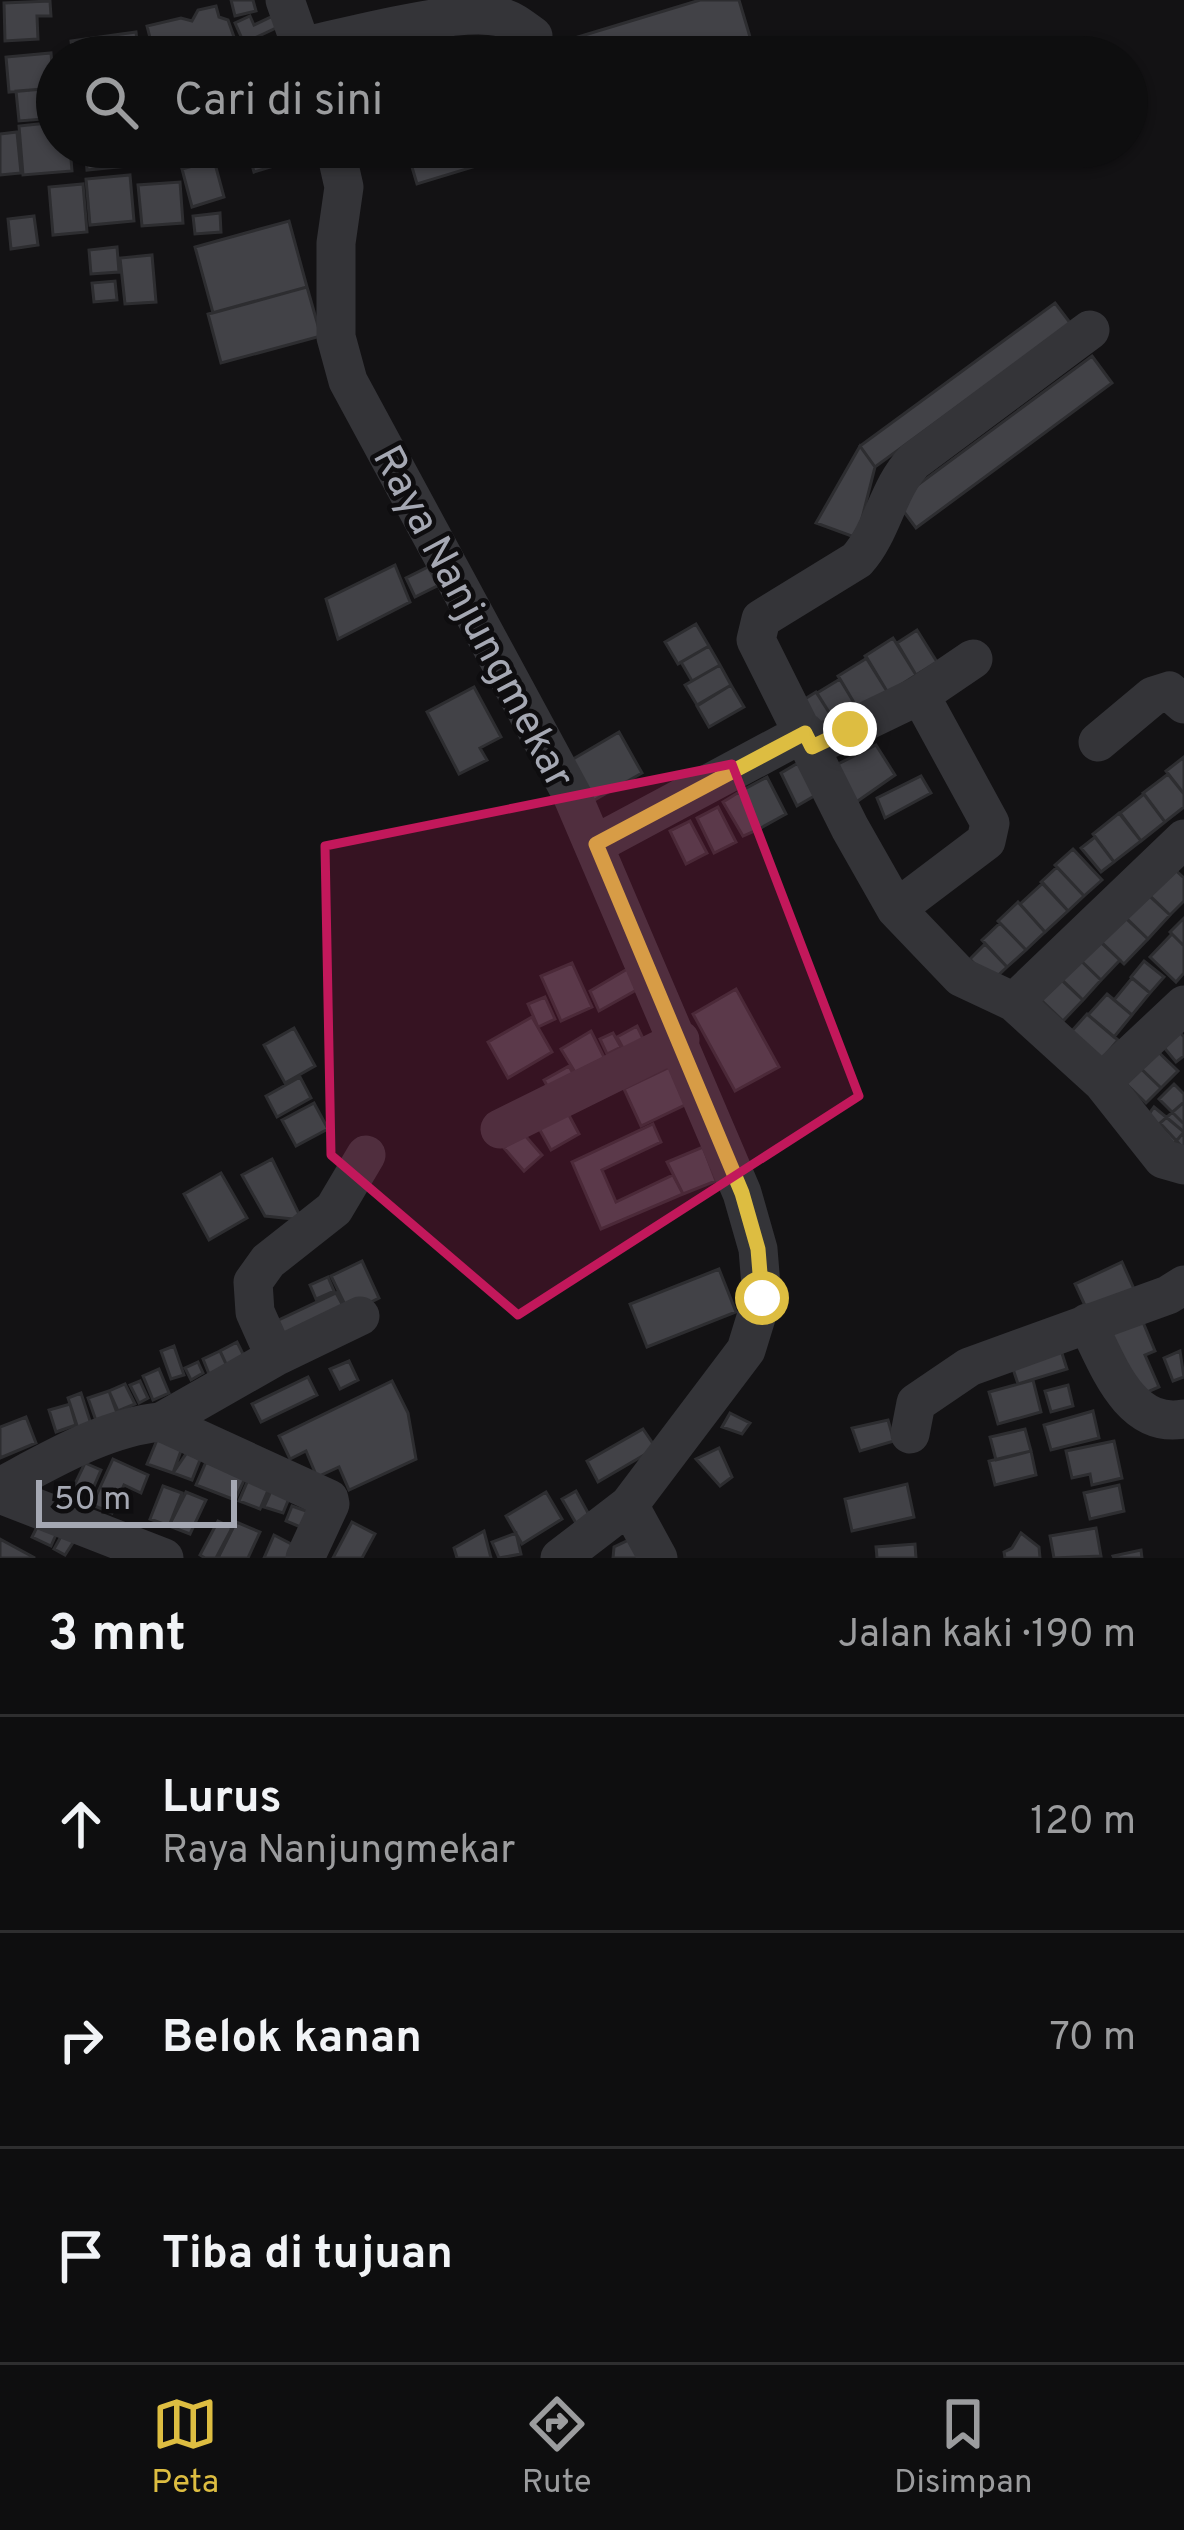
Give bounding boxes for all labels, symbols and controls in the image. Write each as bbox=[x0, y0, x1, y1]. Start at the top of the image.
search box bbox=[36, 36, 1148, 168]
icon: search bbox=[78, 69, 144, 135]
text: Cari di sini bbox=[174, 74, 383, 131]
street label: Raya Nanjungmekar bbox=[358, 438, 584, 799]
route end bbox=[823, 702, 877, 756]
route start bbox=[735, 1271, 789, 1325]
scale bar bbox=[36, 1474, 237, 1527]
text: 50 m bbox=[54, 1480, 131, 1522]
text: 3 mnt bbox=[48, 1604, 186, 1669]
text: Jalan kaki · 190 m bbox=[838, 1612, 1136, 1661]
text: Lurus bbox=[162, 1771, 282, 1828]
icon: ahead bbox=[48, 1791, 114, 1857]
text: 120 m bbox=[1030, 1799, 1136, 1848]
text: Raya Nanjungmekar bbox=[162, 1828, 516, 1877]
icon: right bbox=[48, 2007, 114, 2073]
text: Belok kanan bbox=[162, 2011, 422, 2068]
text: 70 m bbox=[1050, 2015, 1136, 2064]
icon: arrive bbox=[48, 2223, 114, 2289]
text: Tiba di tujuan bbox=[162, 2227, 453, 2284]
tab: Peta bbox=[151, 2391, 219, 2505]
tab: Rute bbox=[522, 2391, 592, 2505]
tab: Disimpan bbox=[894, 2391, 1033, 2505]

